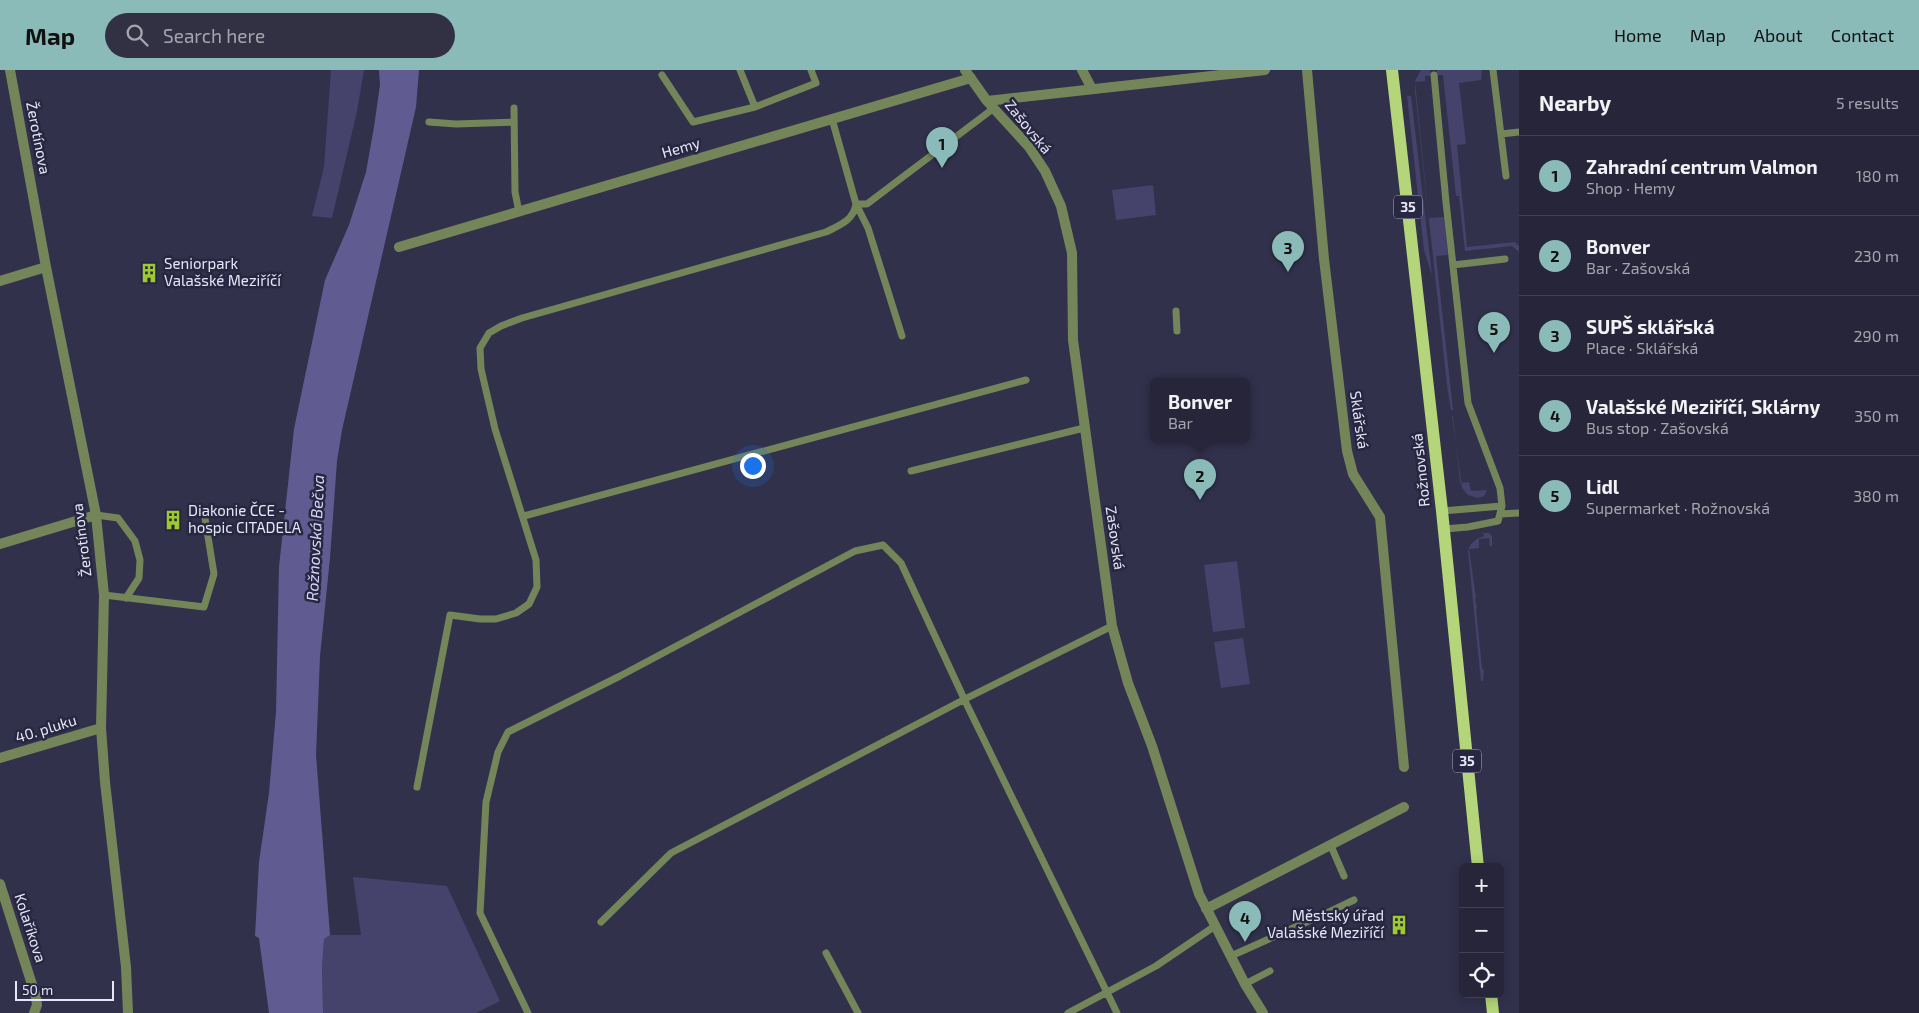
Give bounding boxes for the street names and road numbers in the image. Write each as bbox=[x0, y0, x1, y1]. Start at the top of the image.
street label: Zašovská bbox=[1002, 96, 1056, 157]
street label: Žerotínova bbox=[23, 100, 55, 176]
street label: Hemy bbox=[659, 133, 702, 161]
road number: 35 bbox=[1394, 195, 1422, 218]
street label: Sklářská bbox=[1347, 390, 1373, 450]
street label: Rožnovská bbox=[1407, 432, 1433, 508]
street label: Žerotínova bbox=[68, 503, 94, 578]
street label: Zašovská bbox=[1103, 505, 1129, 571]
street label: 40. pluku bbox=[13, 710, 78, 746]
road number: 35 bbox=[1453, 749, 1481, 772]
street label: Kolaříkova bbox=[11, 891, 51, 965]

